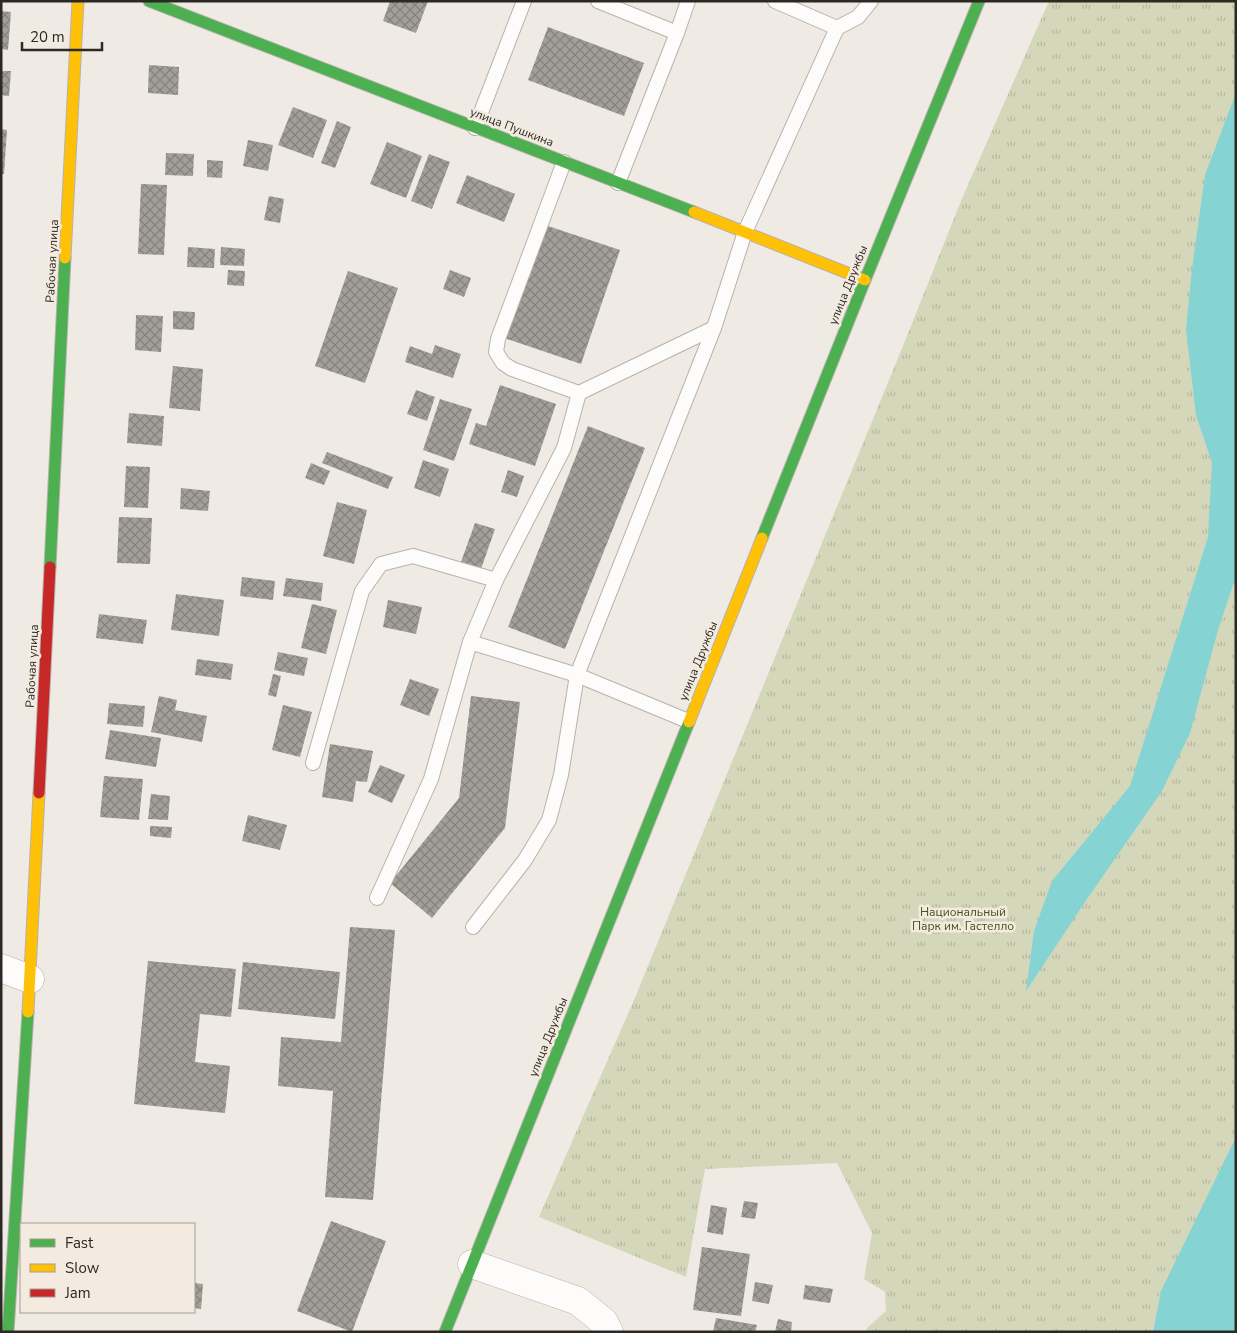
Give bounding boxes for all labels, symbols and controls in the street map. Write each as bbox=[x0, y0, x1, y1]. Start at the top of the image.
scale bar bbox=[22, 20, 102, 52]
text: 20 m bbox=[30, 27, 65, 47]
street label: улица Пушкина bbox=[468, 104, 556, 150]
street label: Рабочая улица bbox=[42, 219, 62, 303]
street label: улица Дружбы bbox=[825, 243, 871, 327]
street label: улица Дружбы bbox=[675, 619, 721, 703]
street label: Рабочая улица bbox=[22, 624, 42, 708]
park label: Национальный Парк им. Гастелло bbox=[912, 904, 1014, 934]
street label: улица Дружбы bbox=[525, 995, 571, 1079]
legend bbox=[20, 1223, 195, 1313]
text: Fast bbox=[65, 1233, 94, 1253]
text: Slow bbox=[65, 1258, 100, 1278]
text: Jam bbox=[64, 1283, 91, 1303]

